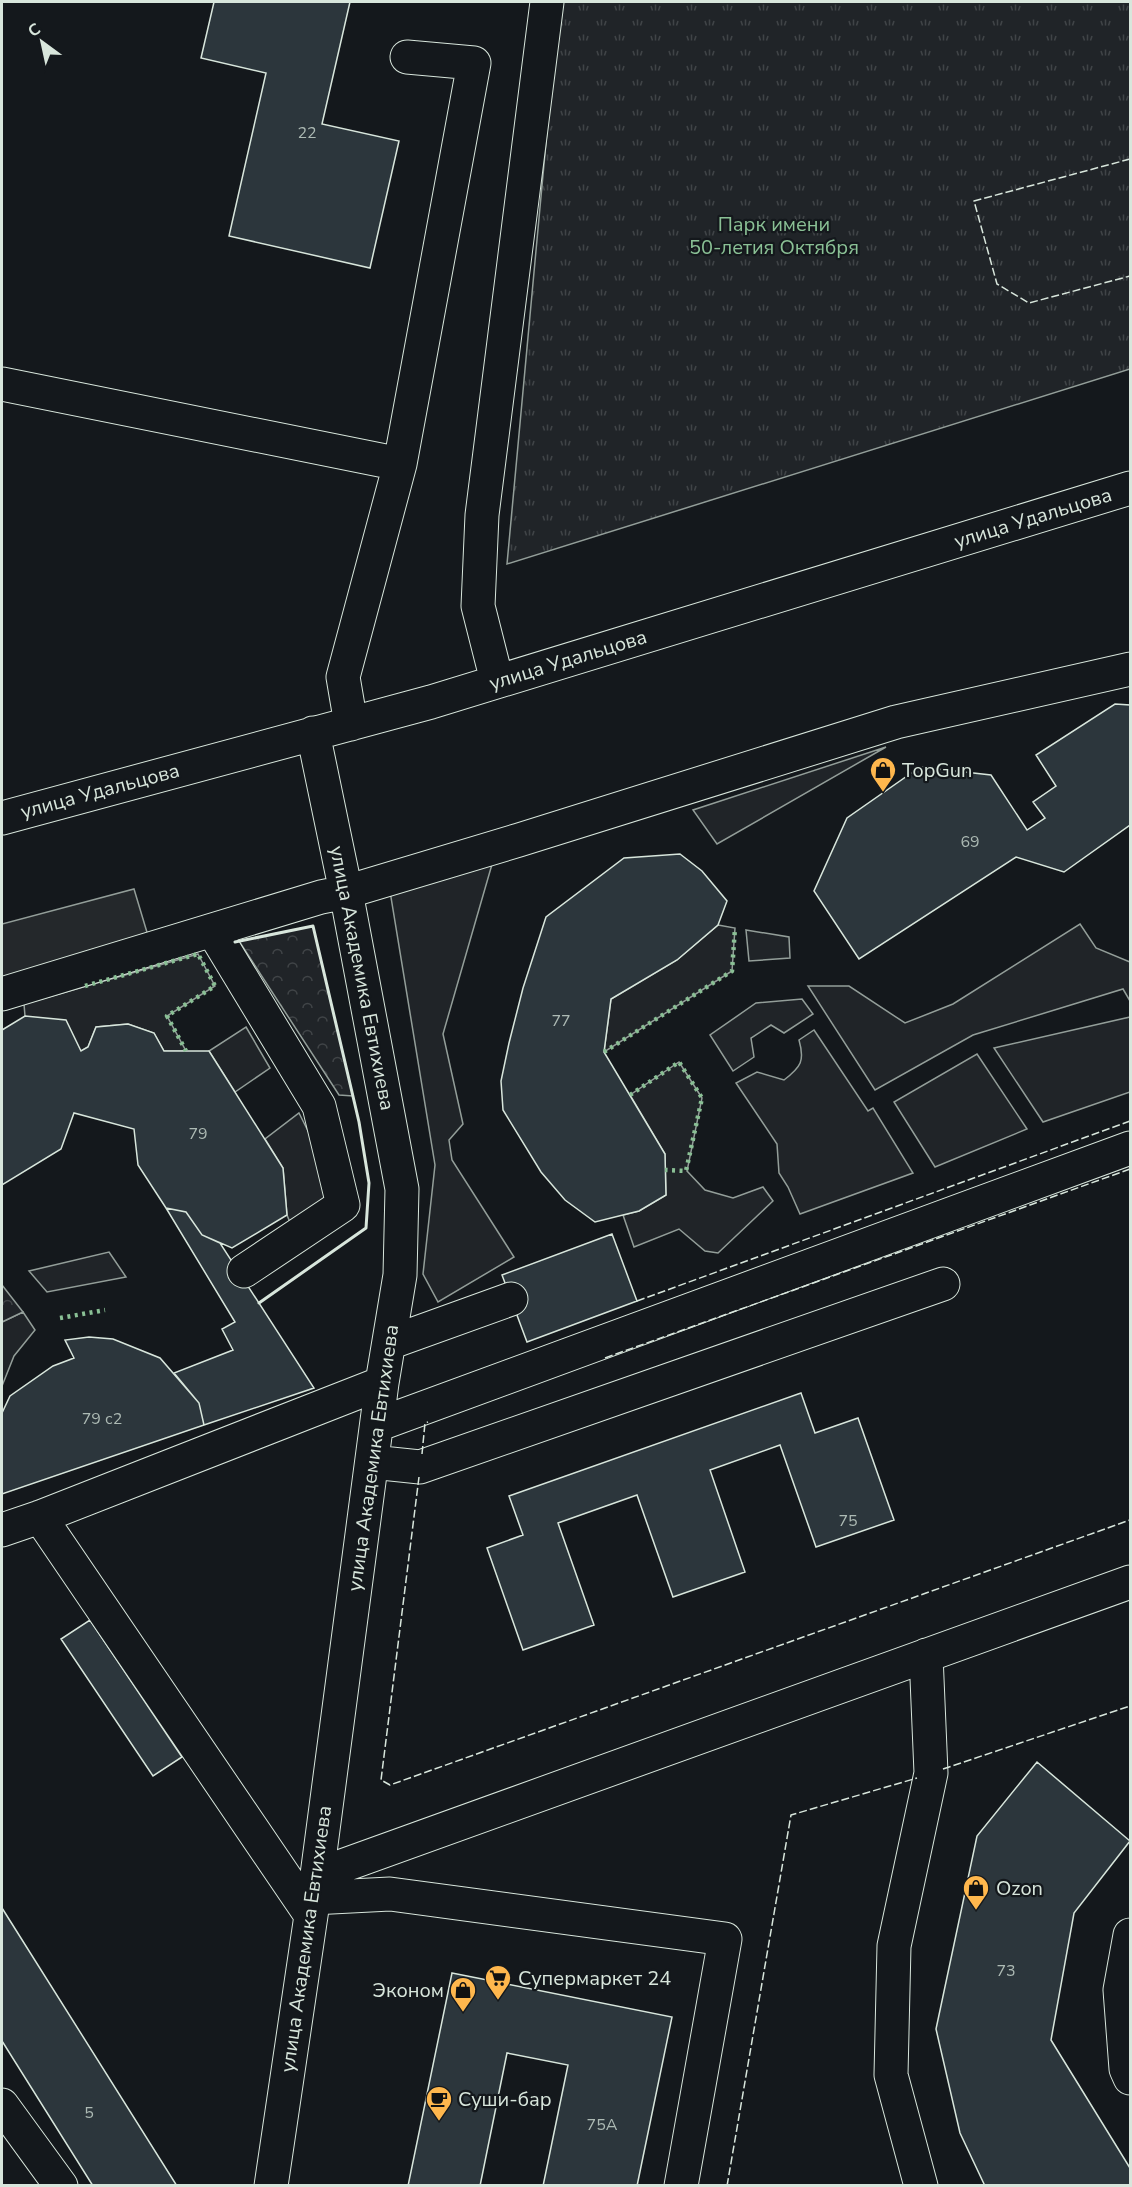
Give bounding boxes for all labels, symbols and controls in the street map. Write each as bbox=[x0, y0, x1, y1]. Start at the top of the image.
north arrow bbox=[12, 12, 72, 72]
text: С bbox=[24, 18, 45, 42]
house number: 22 bbox=[297, 122, 317, 144]
park label: Парк имени 50-летия Октября bbox=[689, 211, 859, 261]
street label: улица Удальцова bbox=[951, 481, 1115, 555]
street label: улица Удальцова bbox=[486, 623, 650, 697]
shop icon: TopGun bbox=[868, 755, 898, 793]
street label: улица Удальцова bbox=[17, 757, 183, 825]
place label: TopGun bbox=[902, 757, 972, 784]
house number: 69 bbox=[960, 831, 980, 853]
street label: улица Академика Евтихиева bbox=[323, 843, 401, 1113]
house number: 77 bbox=[551, 1010, 571, 1032]
house number: 79 bbox=[188, 1123, 208, 1145]
street label: улица Академика Евтихиева bbox=[341, 1323, 405, 1593]
house number: 79 с2 bbox=[82, 1408, 122, 1430]
house number: 75 bbox=[838, 1510, 858, 1532]
street label: улица Академика Евтихиева bbox=[274, 1804, 338, 2074]
shop icon: Ozon bbox=[961, 1873, 991, 1911]
place label: Ozon bbox=[996, 1875, 1043, 1902]
house number: 73 bbox=[996, 1960, 1016, 1982]
supermarket icon: Супермаркет 24 bbox=[483, 1963, 513, 2001]
place label: Супермаркет 24 bbox=[518, 1965, 671, 1992]
shop icon: Эконом bbox=[448, 1975, 478, 2013]
place label: Эконом bbox=[372, 1977, 444, 2004]
cafe icon: Суши-бар bbox=[424, 2084, 454, 2122]
place label: Суши-бар bbox=[458, 2086, 552, 2113]
house number: 5 bbox=[84, 2102, 94, 2124]
house number: 75А bbox=[587, 2114, 618, 2136]

